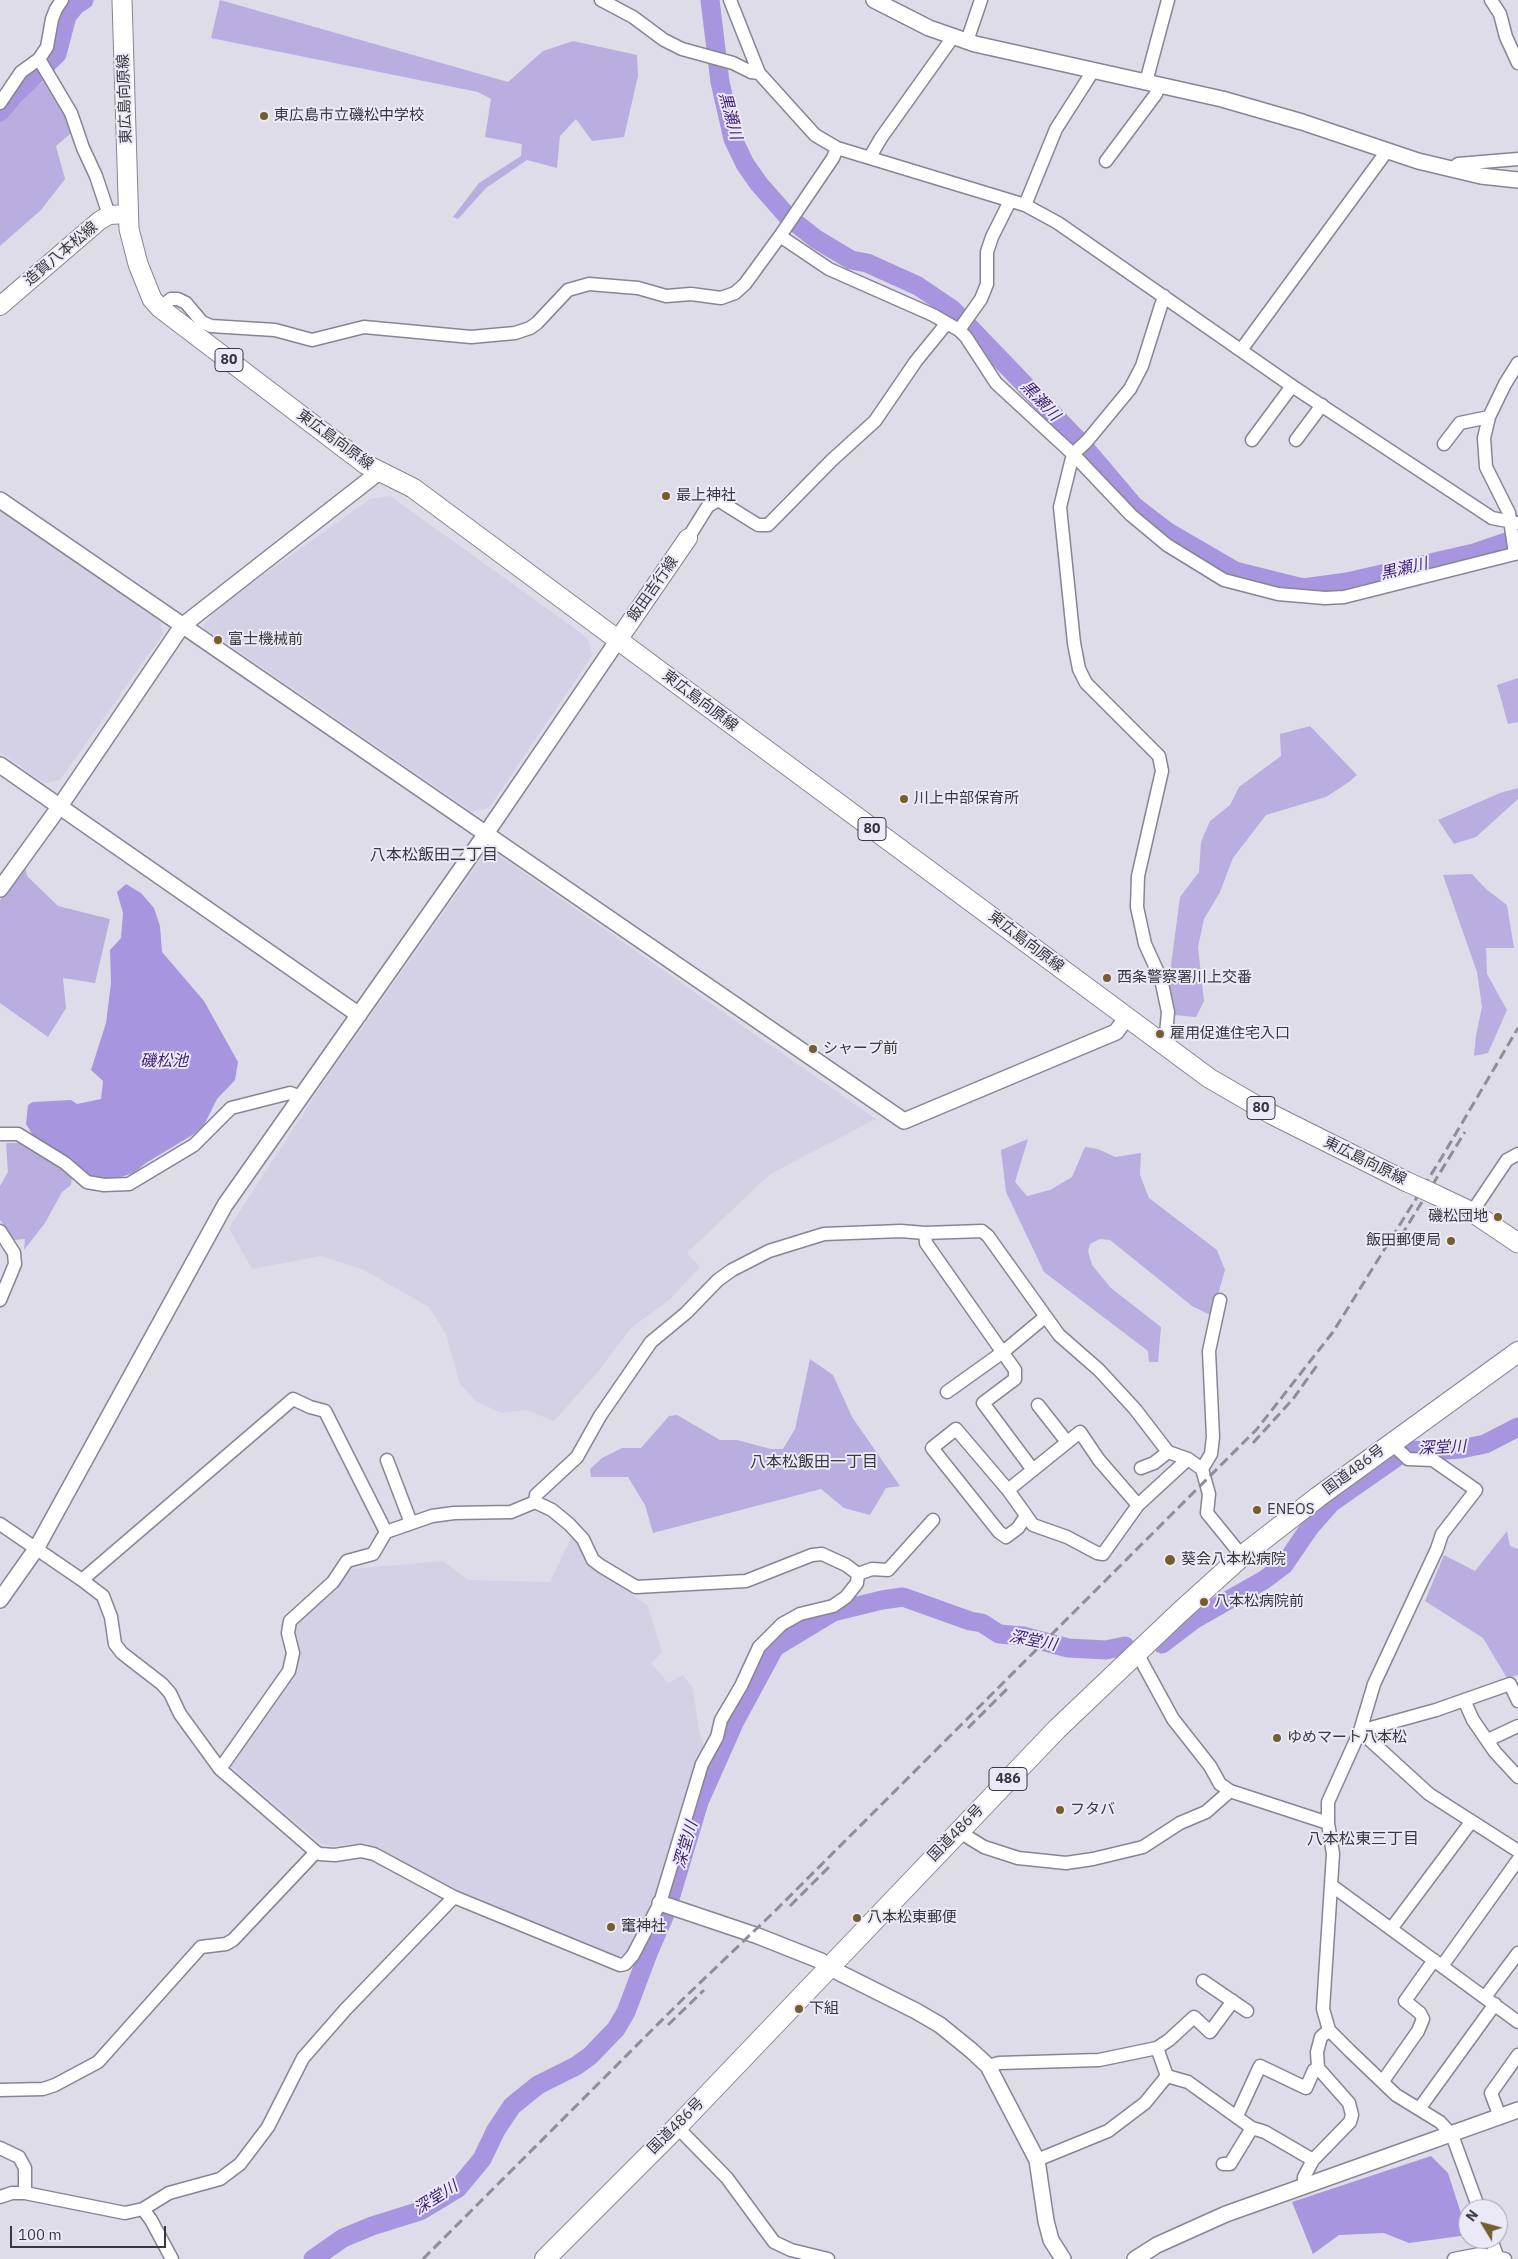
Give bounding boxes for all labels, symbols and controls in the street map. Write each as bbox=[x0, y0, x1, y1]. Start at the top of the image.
street label: 東広島向原線 bbox=[114, 54, 136, 144]
water label: 黒瀬川 bbox=[715, 90, 745, 142]
place label: 東広島市立磯松中学校 bbox=[274, 107, 424, 125]
marker: 東広島市立磯松中学校 bbox=[258, 110, 270, 122]
street label: 造賀八本松線 bbox=[21, 218, 101, 290]
road number: 80 bbox=[215, 348, 243, 372]
water label: 黒瀬川 bbox=[1016, 377, 1064, 425]
street label: 東広島向原線 bbox=[293, 406, 377, 474]
place label: 最上神社 bbox=[676, 487, 736, 505]
marker: 最上神社 bbox=[660, 490, 672, 502]
street label: 飯田吉行線 bbox=[624, 553, 682, 625]
water label: 黒瀬川 bbox=[1378, 554, 1430, 584]
place label: 富士機械前 bbox=[228, 631, 303, 649]
marker: 富士機械前 bbox=[212, 634, 224, 646]
street label: 東広島向原線 bbox=[659, 667, 741, 735]
place label: 川上中部保育所 bbox=[914, 790, 1019, 808]
marker: 川上中部保育所 bbox=[898, 793, 910, 805]
road number: 80 bbox=[858, 818, 886, 841]
district label: 八本松飯田二丁目 bbox=[370, 845, 498, 865]
street label: 東広島向原線 bbox=[985, 908, 1067, 976]
place label: 西条警察署川上交番 bbox=[1117, 969, 1252, 987]
marker: 西条警察署川上交番 bbox=[1101, 972, 1113, 984]
place label: 雇用促進住宅入口 bbox=[1170, 1025, 1290, 1043]
marker: 雇用促進住宅入口 bbox=[1154, 1028, 1166, 1040]
place label: シャープ前 bbox=[823, 1040, 898, 1058]
marker: シャープ前 bbox=[807, 1043, 819, 1055]
water label: 磯松池 bbox=[140, 1051, 188, 1071]
road number: 80 bbox=[1247, 1096, 1275, 1120]
street label: 東広島向原線 bbox=[1321, 1133, 1409, 1189]
place label: 磯松団地 bbox=[1428, 1208, 1488, 1226]
marker: 磯松団地 bbox=[1492, 1211, 1504, 1223]
place label: 飯田郵便局 bbox=[1366, 1232, 1441, 1250]
marker: 飯田郵便局 bbox=[1445, 1235, 1457, 1247]
water label: 深堂川 bbox=[1418, 1437, 1466, 1459]
street label: 国道486号 bbox=[1320, 1441, 1388, 1499]
district label: 八本松飯田一丁目 bbox=[750, 1452, 878, 1472]
place label: ENEOS bbox=[1267, 1501, 1314, 1519]
marker: ENEOS bbox=[1251, 1504, 1263, 1516]
place label: 葵会八本松病院 bbox=[1181, 1551, 1286, 1569]
marker: 葵会八本松病院 bbox=[1163, 1553, 1177, 1567]
place label: 八本松病院前 bbox=[1214, 1593, 1304, 1611]
marker: 八本松病院前 bbox=[1198, 1596, 1210, 1608]
water label: 深堂川 bbox=[1008, 1627, 1058, 1655]
place label: ゆめマート八本松 bbox=[1287, 1729, 1407, 1747]
marker: ゆめマート八本松 bbox=[1271, 1732, 1283, 1744]
road number: 486 bbox=[989, 1768, 1027, 1790]
street label: 国道486号 bbox=[925, 1801, 987, 1865]
place label: フタバ bbox=[1070, 1801, 1115, 1819]
marker: フタバ bbox=[1054, 1804, 1066, 1816]
water label: 深堂川 bbox=[670, 1819, 702, 1871]
district label: 八本松東三丁目 bbox=[1307, 1829, 1419, 1849]
place label: 八本松東郵便 bbox=[867, 1909, 957, 1927]
marker: 八本松東郵便 bbox=[851, 1912, 863, 1924]
place label: 竃神社 bbox=[621, 1918, 666, 1936]
marker: 竃神社 bbox=[605, 1921, 617, 1933]
place label: 下組 bbox=[809, 2000, 839, 2018]
marker: 下組 bbox=[793, 2003, 805, 2015]
street label: 国道486号 bbox=[644, 2094, 708, 2158]
water label: 深堂川 bbox=[411, 2177, 461, 2219]
north arrow bbox=[1458, 2199, 1508, 2249]
text: N bbox=[1462, 2206, 1482, 2225]
scale bar bbox=[12, 2216, 169, 2248]
text: 100 m bbox=[18, 2225, 62, 2244]

